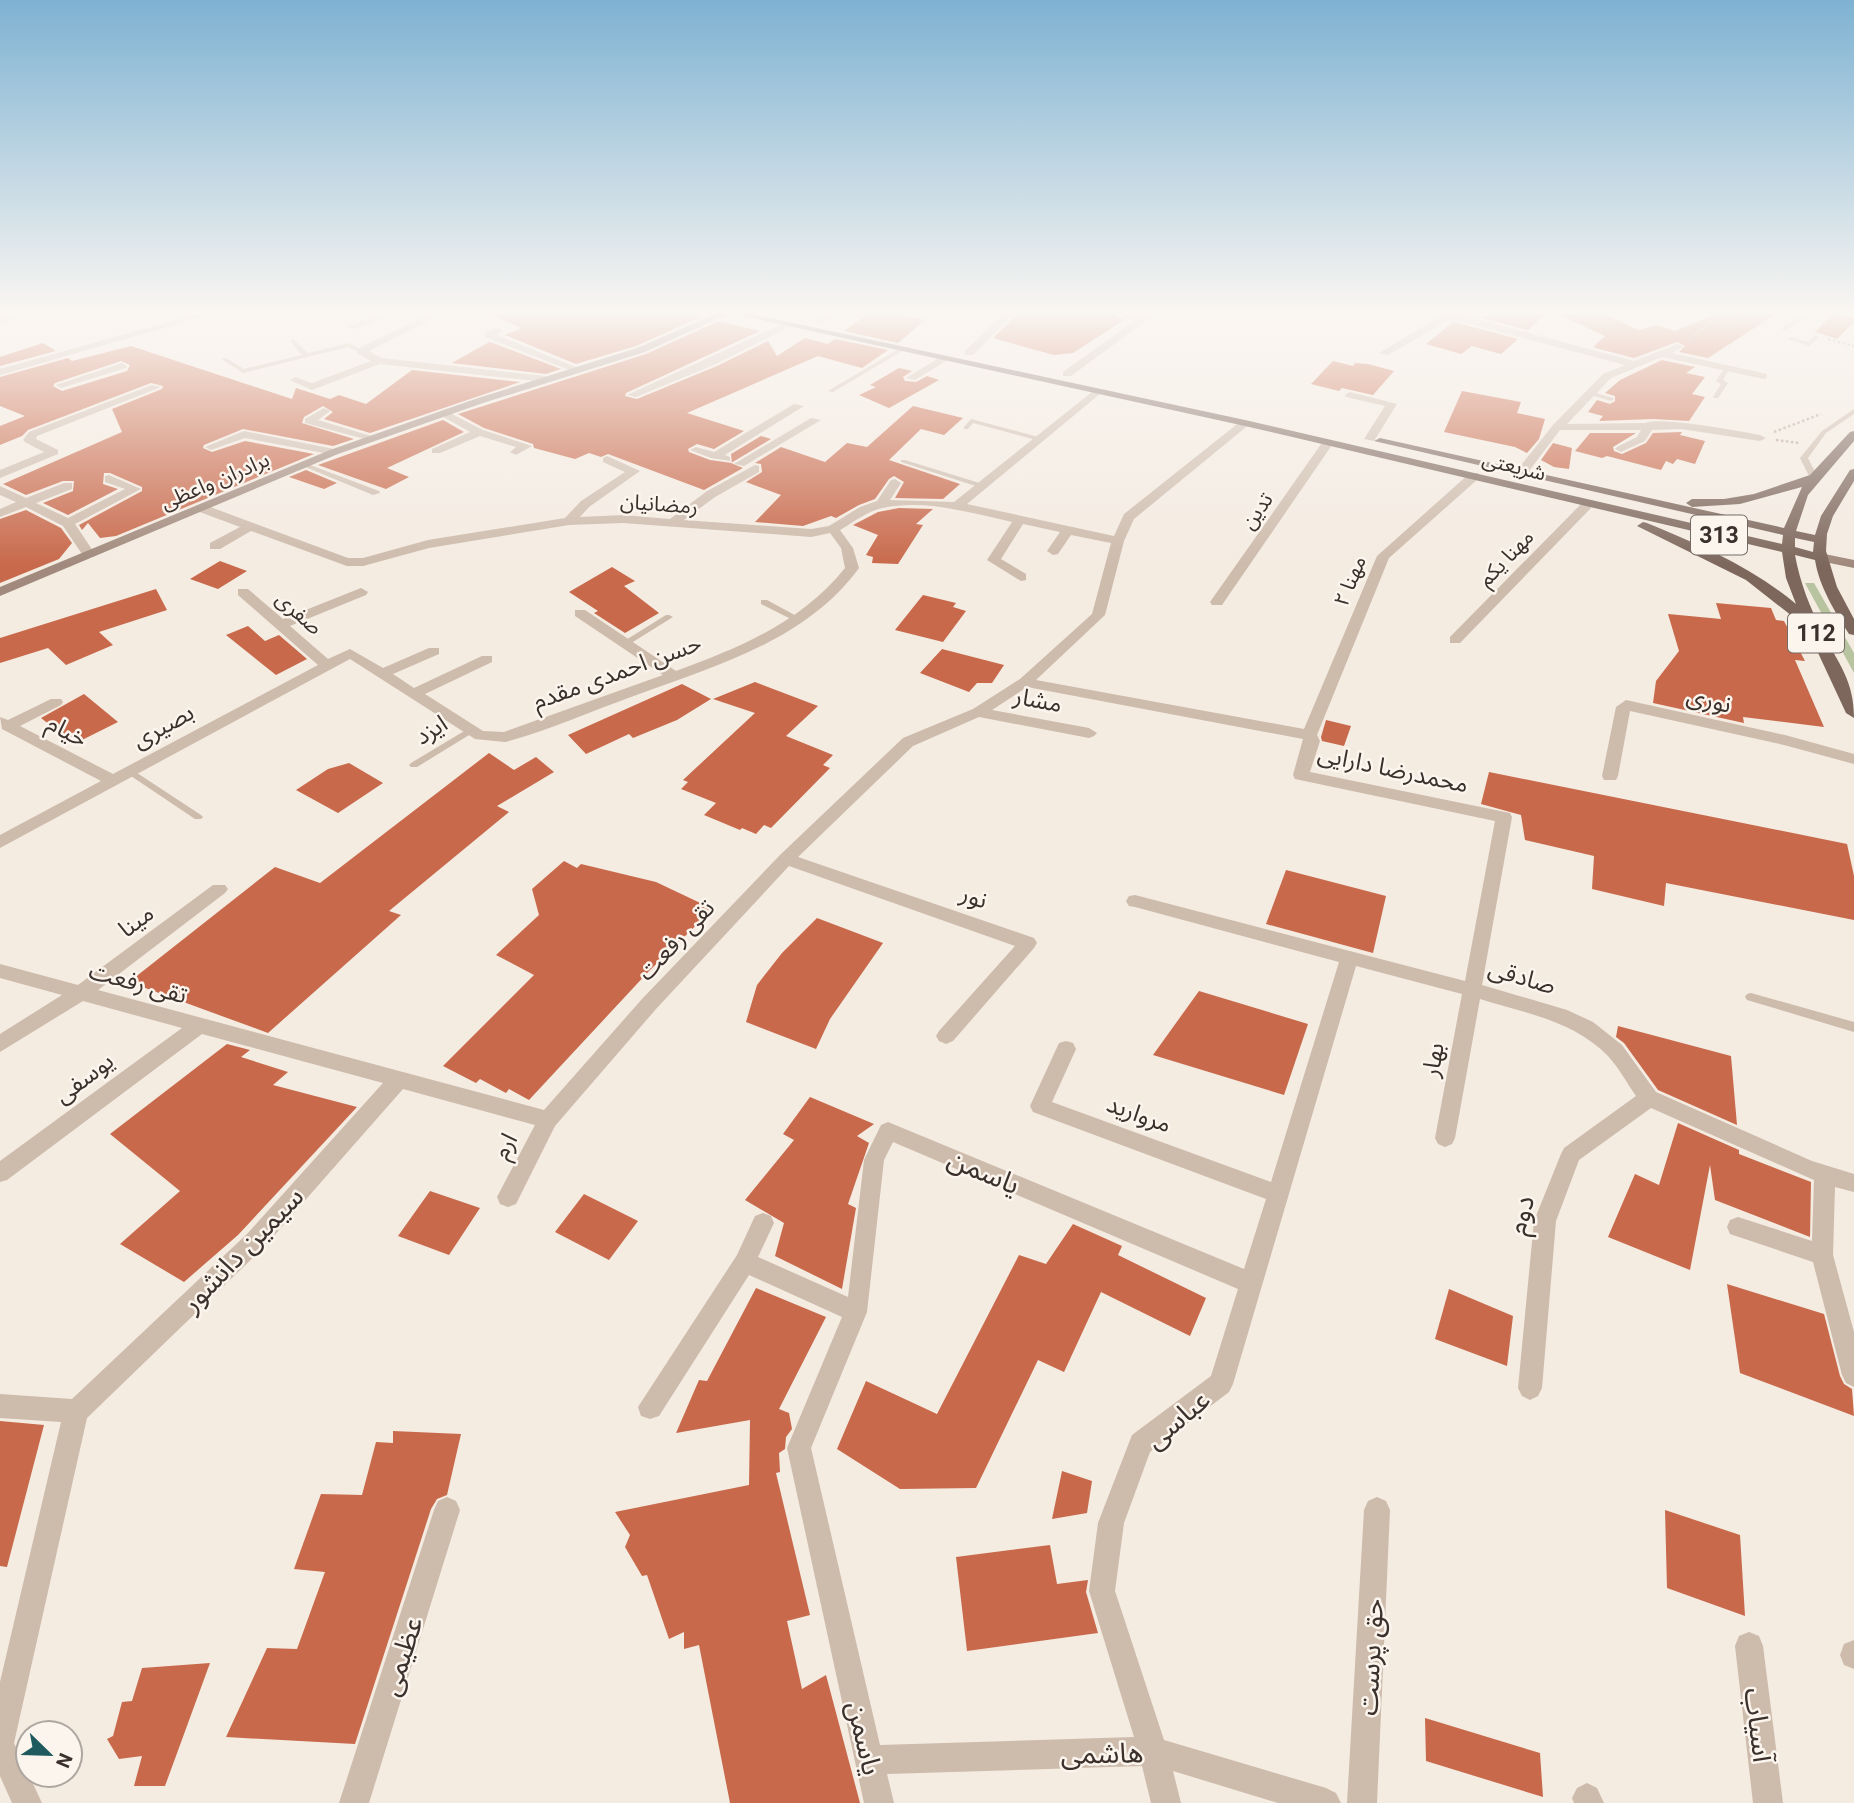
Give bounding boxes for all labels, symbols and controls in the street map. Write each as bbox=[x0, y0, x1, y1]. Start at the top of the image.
street label: برادران واعظی bbox=[157, 447, 273, 515]
street label: شریعتی bbox=[1480, 447, 1548, 485]
street label: تدین bbox=[1236, 488, 1278, 534]
street label: رمضانیان bbox=[619, 489, 699, 519]
road number: 313 bbox=[1691, 516, 1747, 554]
street label: مهنا یکم bbox=[1473, 525, 1541, 593]
street label: مهنا ۲ bbox=[1329, 552, 1371, 610]
street label: صفری bbox=[271, 586, 327, 640]
road number: 112 bbox=[1788, 614, 1844, 652]
street label: حسن احمدی مقدم bbox=[529, 628, 707, 719]
street label: مشار bbox=[1010, 681, 1065, 718]
street label: نوری bbox=[1684, 681, 1734, 719]
street label: بصیری bbox=[127, 698, 199, 754]
street label: خیام bbox=[40, 709, 92, 757]
street label: ایزد bbox=[410, 709, 452, 751]
street label: محمدرضا دارایی bbox=[1315, 739, 1471, 799]
street label: نور bbox=[956, 879, 991, 915]
street label: تقی رفعت bbox=[632, 894, 720, 986]
street label: مینا bbox=[113, 899, 159, 943]
street label: صادقی bbox=[1485, 954, 1559, 1000]
street label: تقی رفعت bbox=[86, 957, 190, 1009]
street label: بهار bbox=[1416, 1041, 1450, 1080]
street label: یوسفی bbox=[49, 1047, 119, 1109]
street label: مروارید bbox=[1103, 1089, 1175, 1139]
street label: ارم bbox=[487, 1128, 527, 1166]
street label: یاسمن bbox=[943, 1142, 1025, 1201]
street label: سیمین دانشور bbox=[174, 1180, 310, 1320]
street label: دوم bbox=[1500, 1192, 1545, 1239]
street label: عباسی bbox=[1138, 1383, 1216, 1456]
street label: حق پرست bbox=[1351, 1598, 1391, 1716]
street label: عظیمی bbox=[373, 1612, 430, 1700]
street label: آسیاب bbox=[1738, 1686, 1780, 1766]
street label: یاسمن bbox=[840, 1698, 889, 1778]
north arrow bbox=[14, 1719, 84, 1789]
street label: هاشمی bbox=[1060, 1736, 1144, 1771]
text: N bbox=[51, 1750, 77, 1771]

